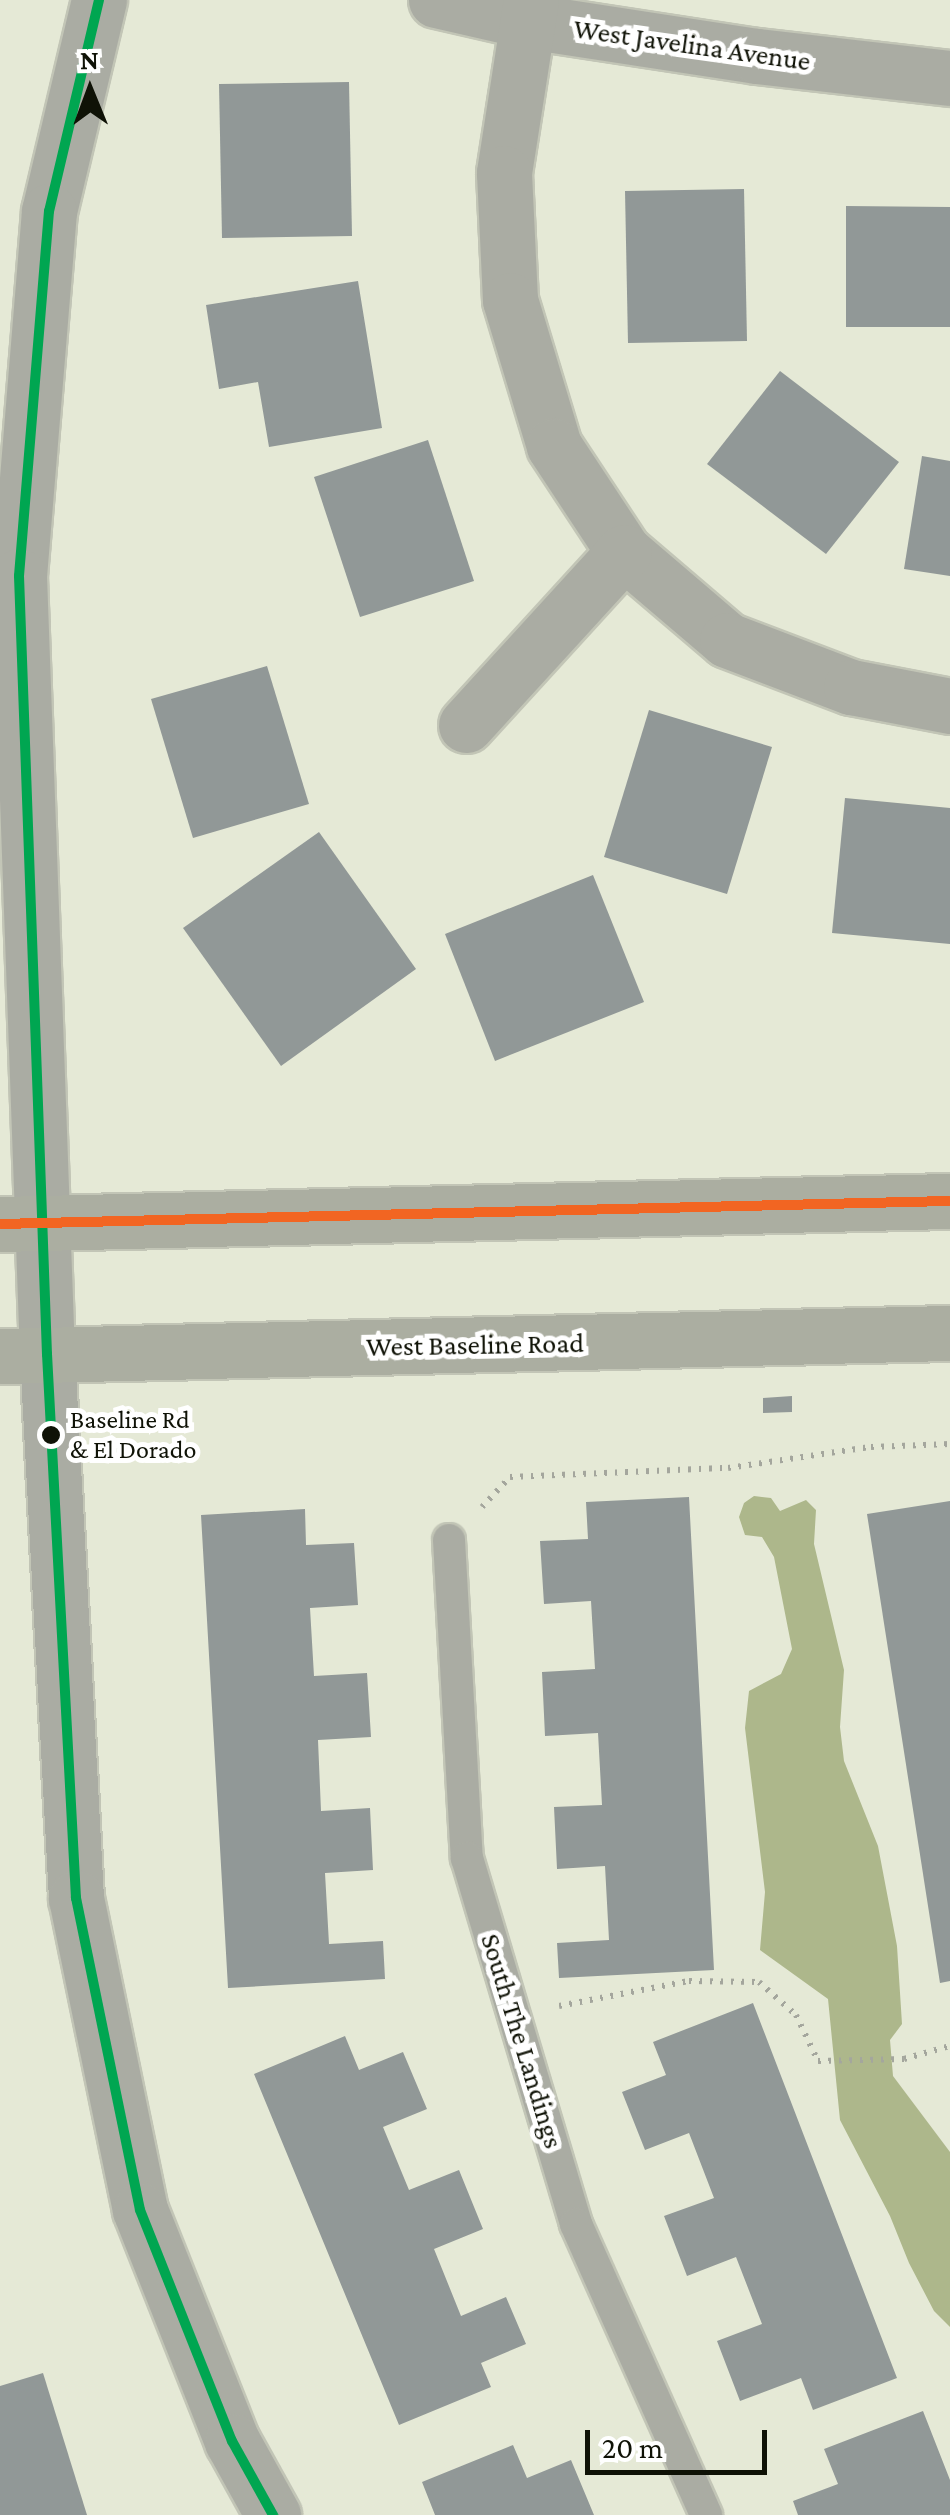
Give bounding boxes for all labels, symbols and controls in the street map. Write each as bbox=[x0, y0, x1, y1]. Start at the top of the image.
street label: West Javelina Avenue bbox=[571, 12, 813, 78]
north arrow bbox=[40, 40, 140, 140]
text: N bbox=[80, 44, 99, 75]
street label: West Baseline Road bbox=[366, 1326, 584, 1364]
place label: Baseline Rd & El Dorado bbox=[70, 1404, 196, 1466]
marker: Baseline Rd & El Dorado bbox=[41, 1425, 61, 1445]
street label: South The Landings bbox=[473, 1930, 571, 2152]
scale bar bbox=[590, 2410, 772, 2472]
text: 20 m bbox=[602, 2431, 663, 2464]

